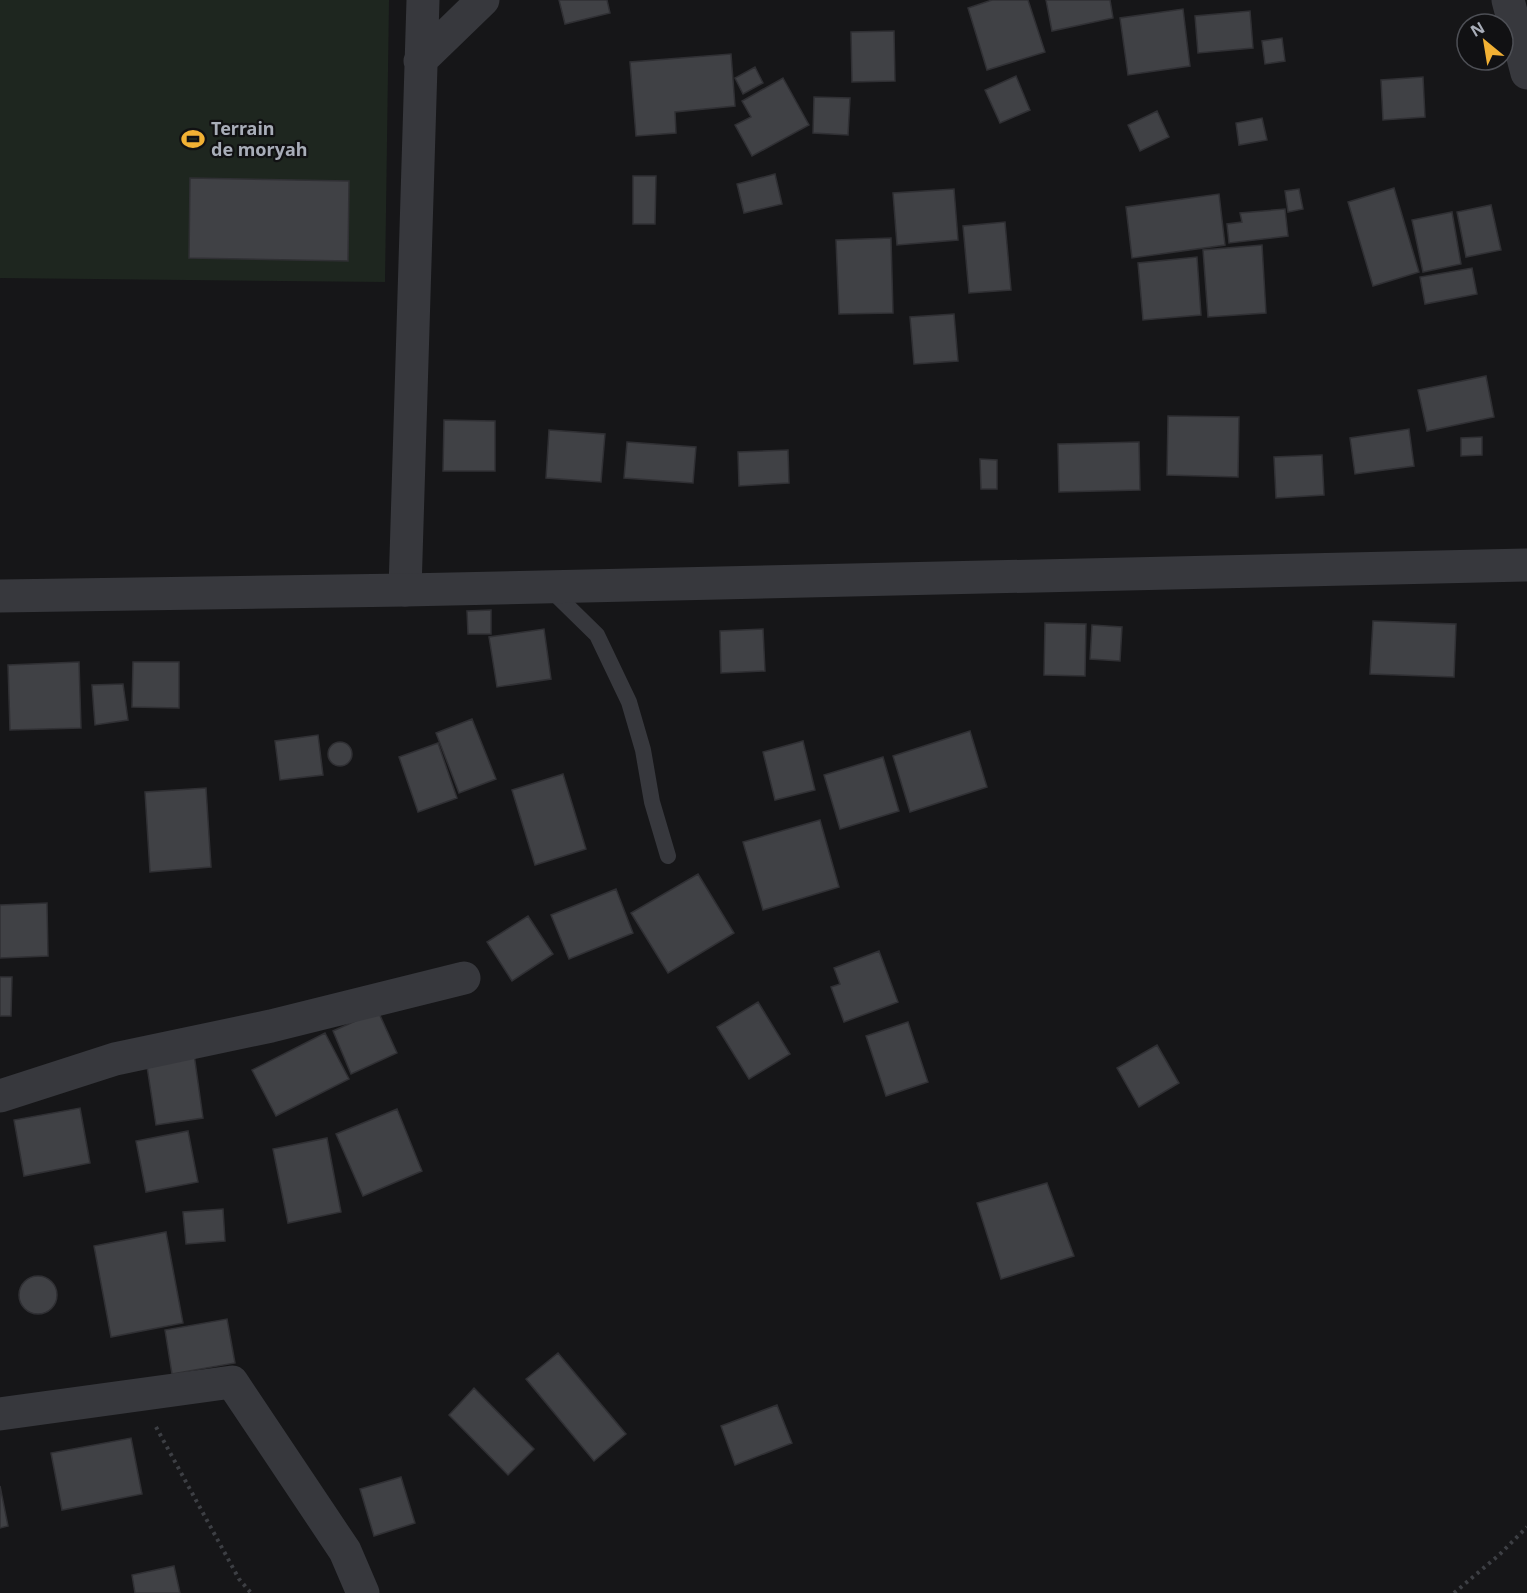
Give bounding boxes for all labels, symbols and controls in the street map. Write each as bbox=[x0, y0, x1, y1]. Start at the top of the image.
north arrow bbox=[1455, 12, 1515, 72]
text: N bbox=[1466, 16, 1489, 42]
place label: Terrain de moryah bbox=[211, 116, 307, 161]
sports icon: Terrain de moryah bbox=[180, 126, 206, 152]

